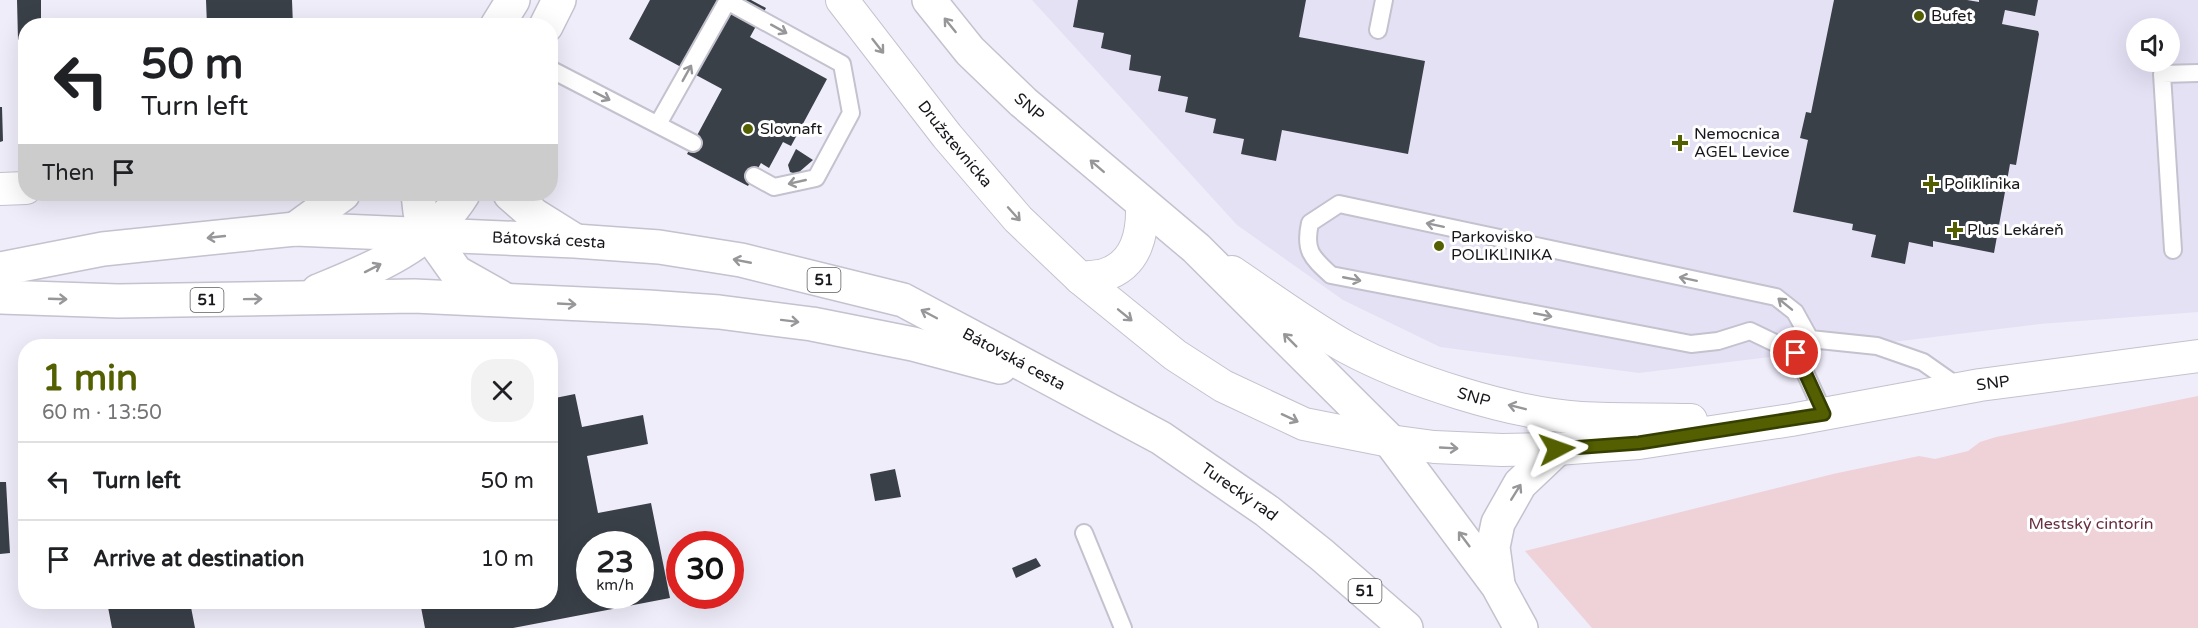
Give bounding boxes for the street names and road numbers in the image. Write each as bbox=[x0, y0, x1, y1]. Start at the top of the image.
street label: SNP bbox=[1010, 89, 1049, 126]
street label: Družstevnícka bbox=[913, 97, 997, 192]
street label: Bátovská cesta bbox=[492, 227, 606, 253]
road number: 51 bbox=[808, 268, 840, 292]
road number: 51 bbox=[190, 288, 224, 312]
street label: Bátovská cesta bbox=[959, 324, 1069, 395]
street label: SNP bbox=[1975, 371, 2011, 395]
street label: SNP bbox=[1455, 383, 1493, 411]
street label: Turecký rad bbox=[1197, 459, 1282, 526]
road number: 51 bbox=[1348, 579, 1382, 603]

